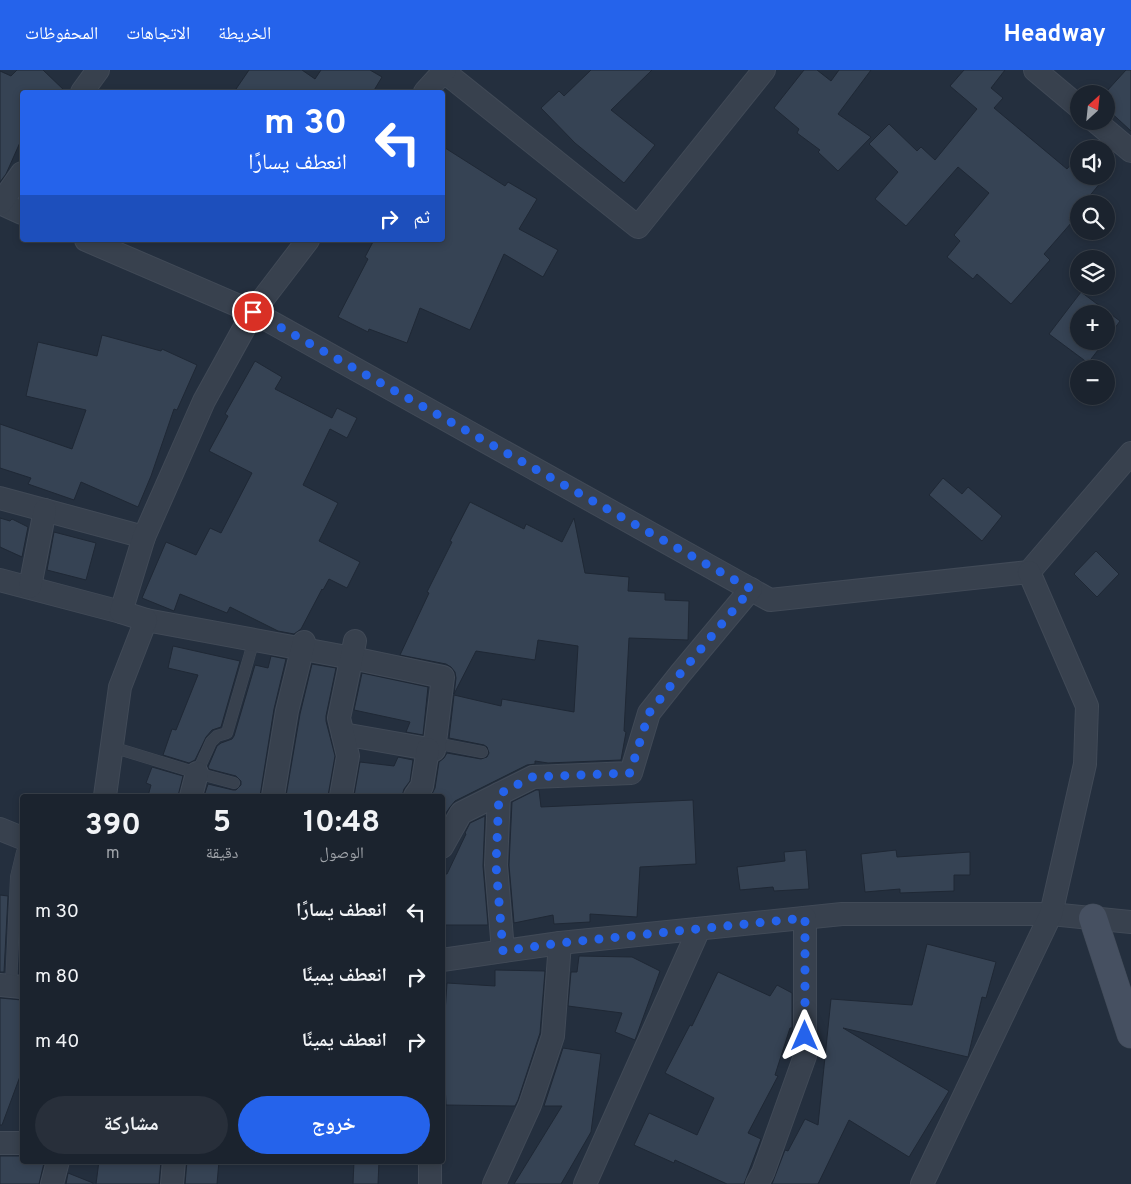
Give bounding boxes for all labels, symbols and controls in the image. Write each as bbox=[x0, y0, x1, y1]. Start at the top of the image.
text: Headway bbox=[1004, 20, 1106, 50]
text: المحفوظات bbox=[25, 23, 98, 46]
text: الاتجاهات bbox=[126, 23, 190, 46]
text: الخريطة bbox=[218, 23, 271, 46]
north arrow bbox=[1070, 85, 1115, 130]
map controls bbox=[1070, 85, 1115, 405]
text: 30 m bbox=[264, 102, 347, 146]
icon: left bbox=[365, 110, 430, 175]
button: sound bbox=[1070, 140, 1115, 185]
text: انعطف يسارًا bbox=[248, 150, 347, 177]
button: search bbox=[1070, 195, 1115, 240]
icon: right bbox=[375, 205, 403, 233]
text: ثم bbox=[413, 206, 430, 230]
button: layers bbox=[1070, 250, 1115, 295]
pin bbox=[232, 291, 274, 333]
icon: arrive bbox=[239, 298, 267, 326]
button: + bbox=[1070, 305, 1115, 350]
button: − bbox=[1070, 360, 1115, 405]
text: 5 bbox=[213, 805, 231, 842]
text: 10:48 bbox=[303, 805, 380, 842]
text: 390 bbox=[85, 808, 141, 845]
text: m bbox=[106, 844, 120, 864]
text: دقيقة bbox=[206, 844, 238, 864]
text: الوصول bbox=[320, 844, 364, 864]
icon: left bbox=[402, 898, 430, 926]
text: انعطف يسارًا bbox=[296, 899, 387, 923]
text: 30 m bbox=[35, 900, 79, 924]
icon: right bbox=[402, 963, 430, 991]
text: انعطف يمينًا bbox=[302, 964, 387, 988]
text: 80 m bbox=[35, 965, 79, 989]
position arrow bbox=[778, 1009, 830, 1061]
icon: right bbox=[402, 1028, 430, 1056]
text: انعطف يمينًا bbox=[302, 1029, 387, 1053]
text: 40 m bbox=[35, 1030, 80, 1054]
button: مشاركة bbox=[35, 1096, 228, 1154]
button: خروج bbox=[238, 1096, 430, 1154]

